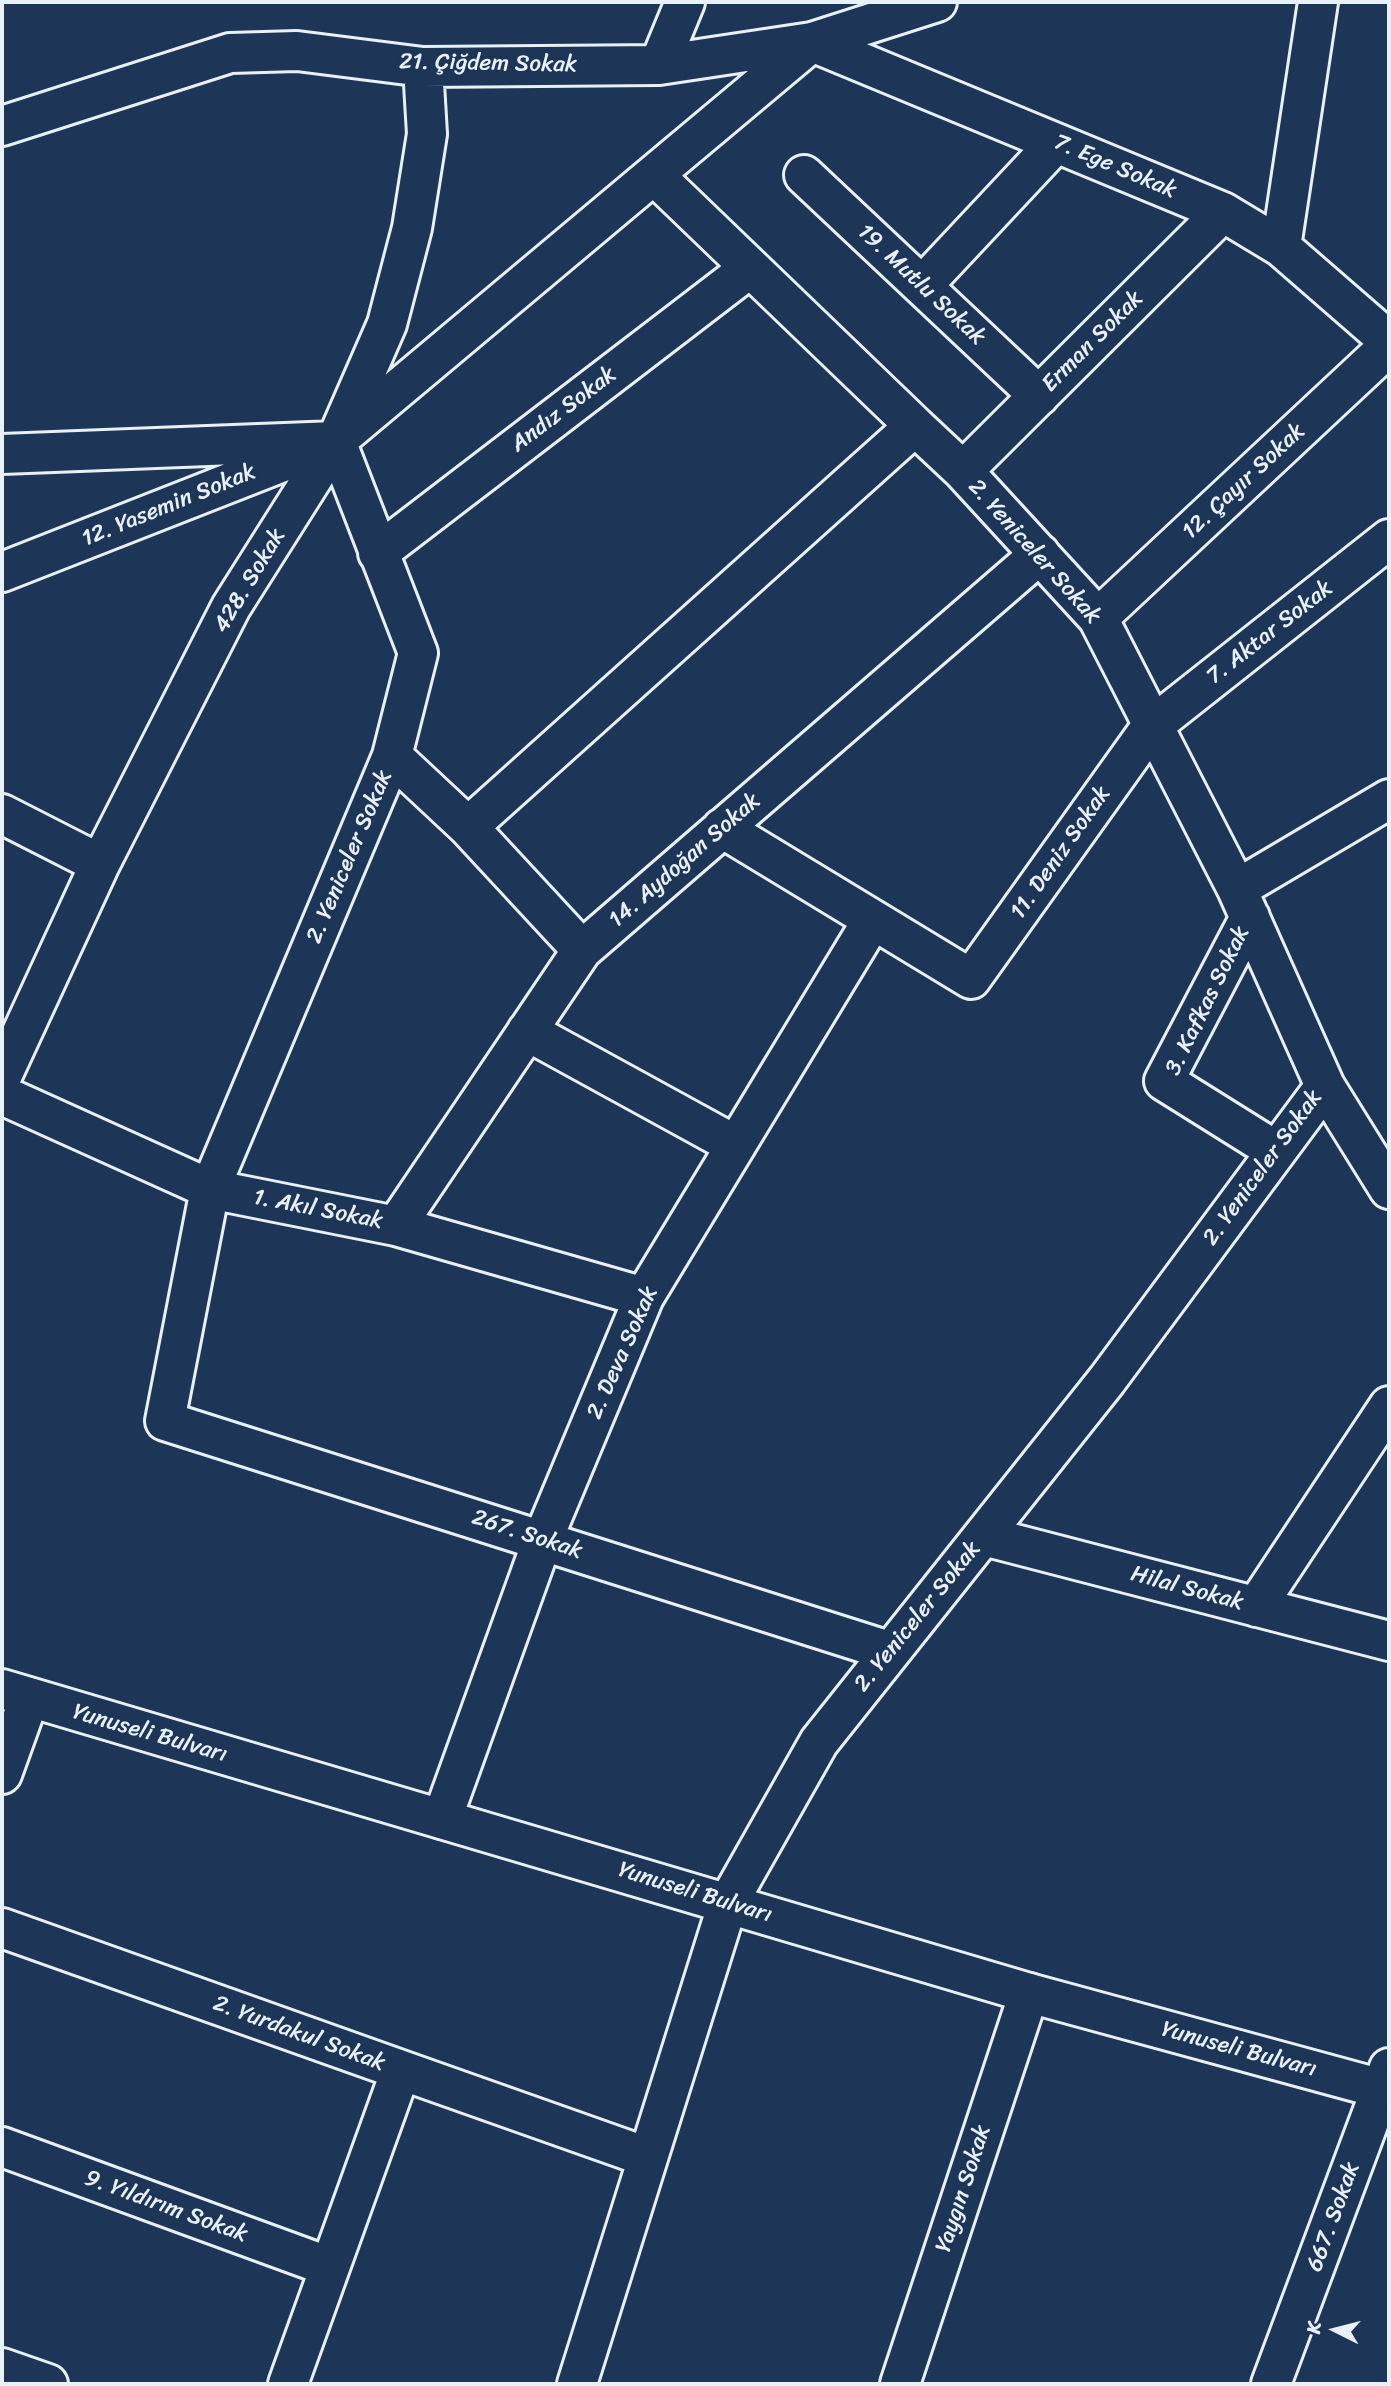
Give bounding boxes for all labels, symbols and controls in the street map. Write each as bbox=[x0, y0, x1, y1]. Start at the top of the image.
street label: 21. Çiğdem Sokak bbox=[399, 49, 577, 79]
street label: 7. Ege Sokak bbox=[1050, 129, 1180, 205]
street label: 19. Mutlu Sokak bbox=[851, 219, 991, 351]
street label: Erman Sokak bbox=[1037, 286, 1149, 398]
street label: Andız Sokak bbox=[506, 361, 622, 459]
street label: 12. Çayır Sokak bbox=[1177, 418, 1311, 546]
street label: 12. Yasemin Sokak bbox=[78, 459, 260, 553]
street label: 2. Yeniceler Sokak bbox=[962, 474, 1106, 630]
street label: 428. Sokak bbox=[208, 524, 292, 638]
street label: 7. Aktar Sokak bbox=[1201, 575, 1339, 691]
street label: 2. Yeniceler Sokak bbox=[301, 766, 399, 948]
street label: 11. Deniz Sokak bbox=[1005, 781, 1117, 925]
street label: 14. Aydoğan Sokak bbox=[604, 788, 766, 934]
street label: 3. Kafkas Sokak bbox=[1160, 922, 1256, 1080]
street label: 2. Yeniceler Sokak bbox=[1197, 1085, 1329, 1251]
street label: 1. Akıl Sokak bbox=[251, 1184, 385, 1236]
street label: 2. Deva Sokak bbox=[581, 1282, 665, 1424]
street label: 267. Sokak bbox=[468, 1504, 586, 1566]
street label: 2. Yeniceler Sokak bbox=[849, 1536, 987, 1698]
street label: Hilal Sokak bbox=[1128, 1561, 1246, 1617]
street label: Yunuseli Bulvarı bbox=[70, 1699, 230, 1769]
street label: Yunuseli Bulvarı bbox=[615, 1857, 775, 1929]
street label: 2. Yurdakul Sokak bbox=[209, 1990, 389, 2078]
street label: Yunuseli Bulvarı bbox=[1159, 2016, 1319, 2084]
street label: Yaygın Sokak bbox=[930, 2122, 998, 2256]
street label: 667. Sokak bbox=[1301, 2159, 1367, 2275]
street label: 9. Yıldırım Sokak bbox=[81, 2165, 251, 2249]
north arrow bbox=[1300, 2295, 1370, 2365]
text: K bbox=[1297, 2320, 1331, 2335]

